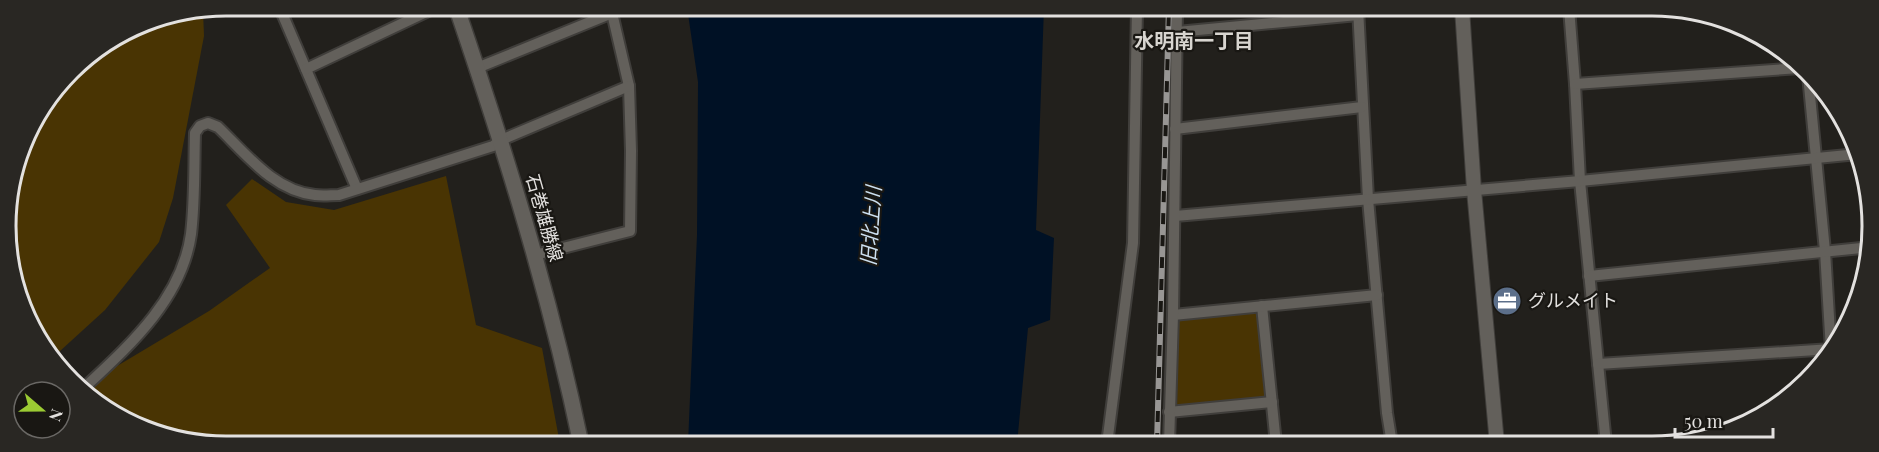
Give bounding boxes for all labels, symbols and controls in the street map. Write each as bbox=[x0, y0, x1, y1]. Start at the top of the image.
district label: 水明南一丁目 bbox=[1134, 26, 1254, 53]
street label: 石巻雄勝線 bbox=[521, 171, 569, 264]
water label: 旧北上川 bbox=[853, 183, 886, 267]
office icon: グルメイト bbox=[1491, 285, 1523, 317]
place label: グルメイト bbox=[1528, 288, 1618, 312]
north arrow bbox=[12, 380, 72, 440]
scale bar bbox=[1675, 401, 1772, 439]
text: N bbox=[45, 406, 68, 425]
text: 50 m bbox=[1684, 409, 1723, 433]

